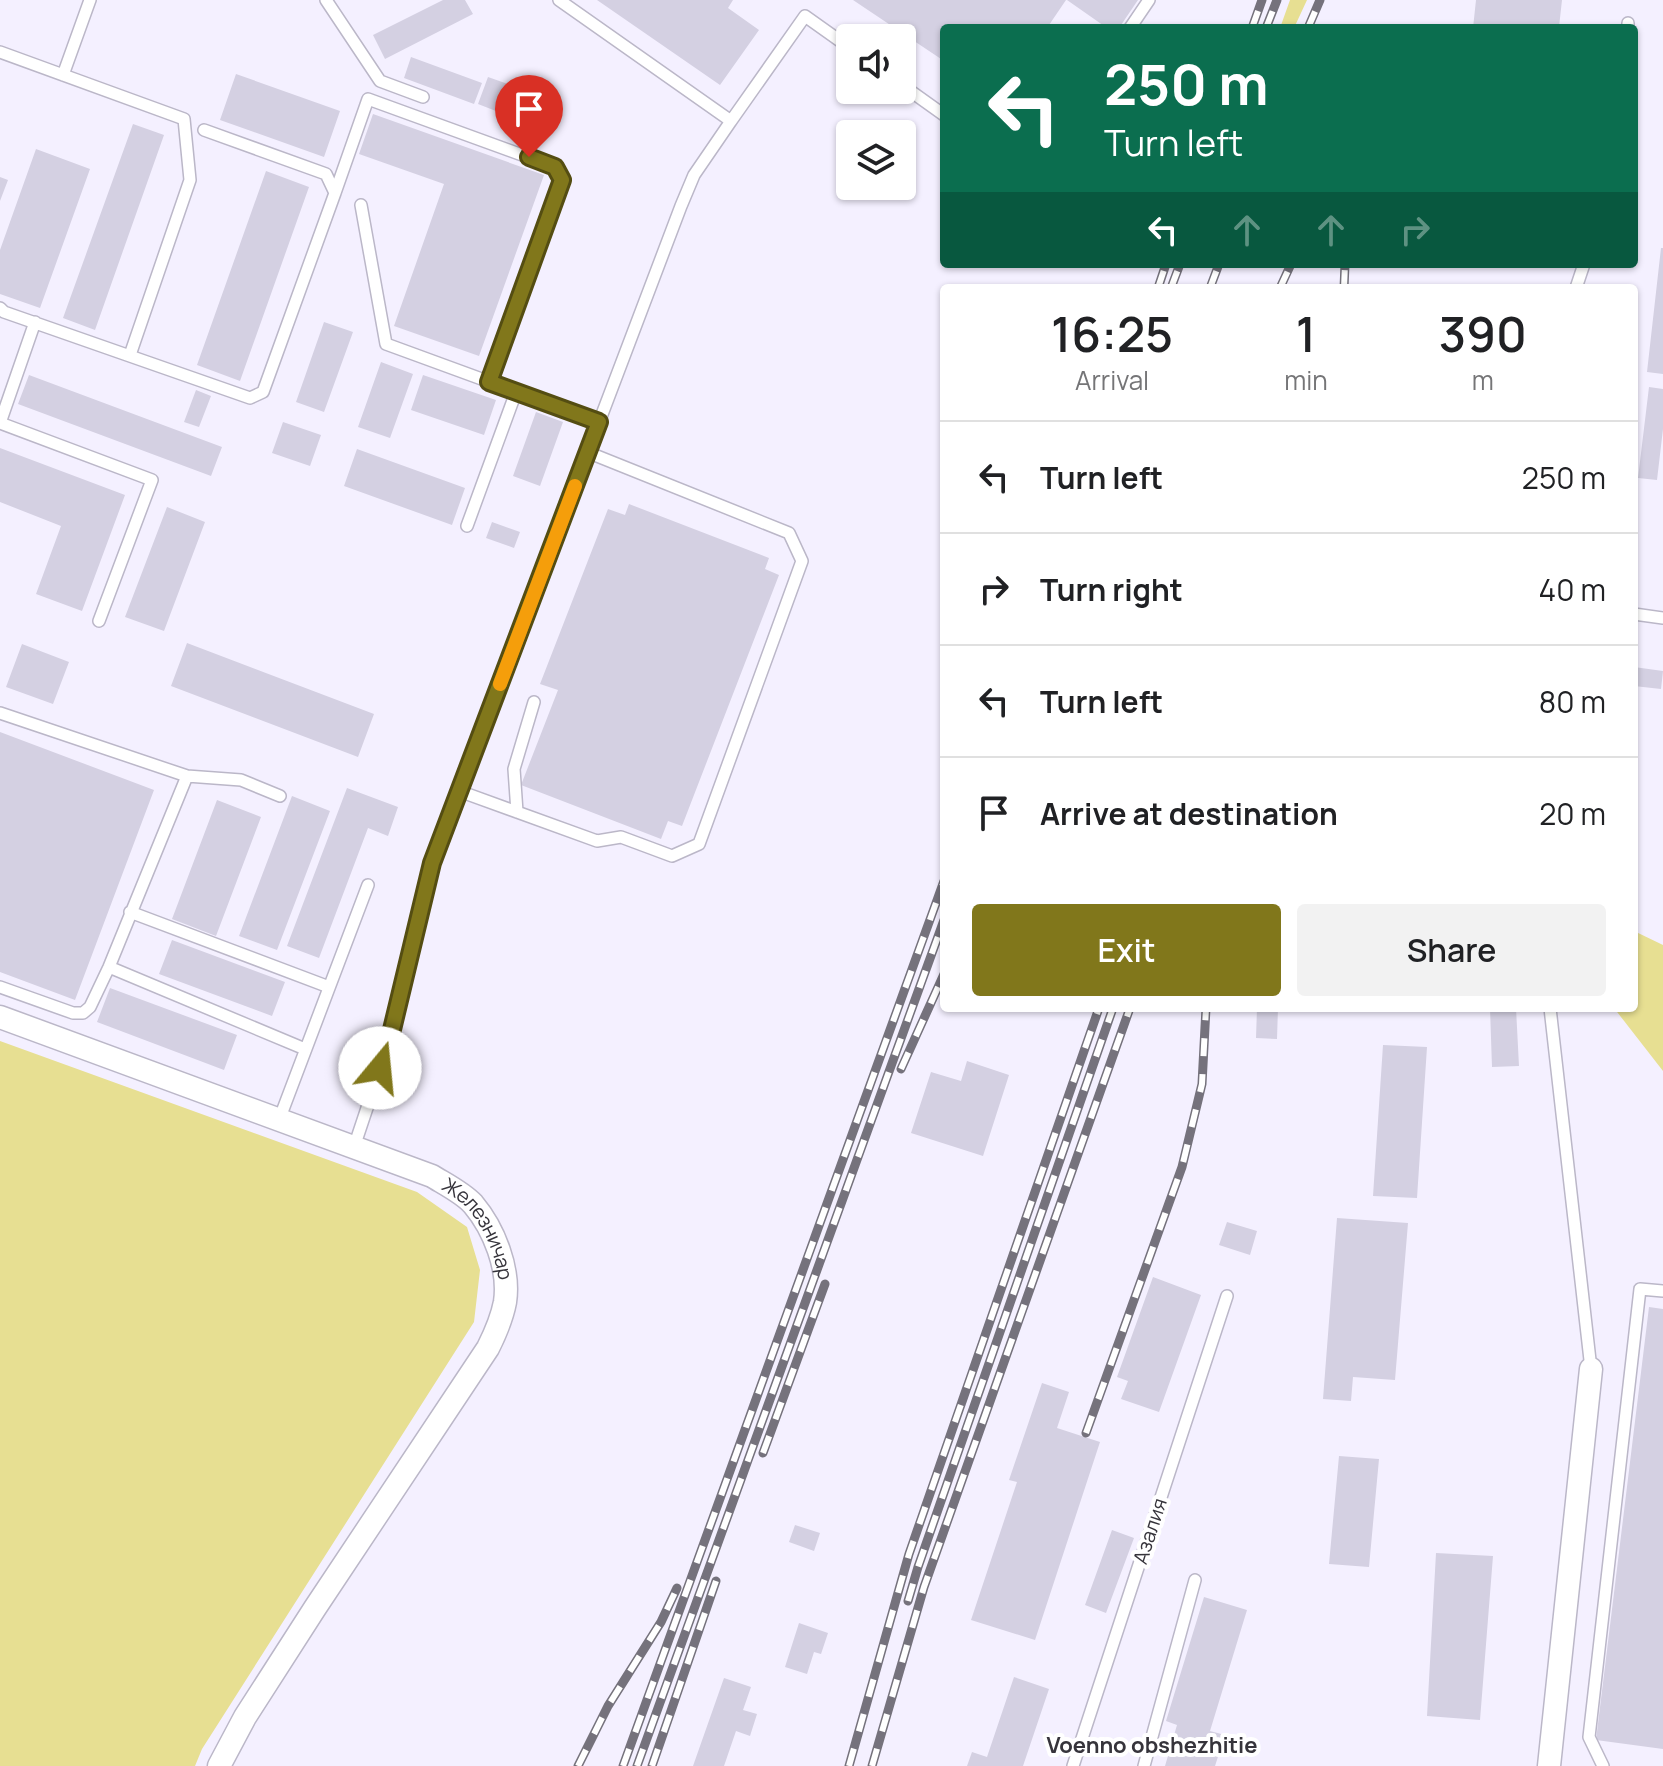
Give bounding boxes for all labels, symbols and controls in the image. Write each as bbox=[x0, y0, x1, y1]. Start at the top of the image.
map controls bbox=[836, 24, 916, 200]
button: sound bbox=[836, 24, 916, 104]
text: 250 m bbox=[1104, 45, 1269, 122]
icon: left bbox=[972, 56, 1076, 160]
pin bbox=[495, 75, 563, 157]
icon: arrive bbox=[507, 87, 551, 131]
text: Turn left bbox=[1104, 118, 1243, 167]
button: layers bbox=[836, 120, 916, 200]
icon: left bbox=[1141, 208, 1185, 252]
icon: ahead bbox=[1225, 208, 1269, 252]
icon: ahead bbox=[1309, 208, 1353, 252]
icon: right bbox=[1393, 208, 1437, 252]
text: 16:25 bbox=[1051, 301, 1173, 366]
text: 1 bbox=[1296, 301, 1316, 366]
text: 390 bbox=[1439, 301, 1527, 366]
text: Arrival bbox=[1075, 362, 1149, 398]
text: min bbox=[1284, 362, 1328, 398]
text: m bbox=[1472, 362, 1494, 398]
icon: left bbox=[972, 455, 1016, 499]
text: Turn left bbox=[1040, 457, 1163, 498]
text: 250 m bbox=[1522, 457, 1606, 498]
icon: right bbox=[972, 567, 1016, 611]
text: Turn right bbox=[1040, 569, 1183, 610]
text: 40 m bbox=[1539, 569, 1606, 610]
icon: left bbox=[972, 679, 1016, 723]
text: Turn left bbox=[1040, 681, 1163, 722]
text: 80 m bbox=[1539, 681, 1606, 722]
icon: arrive bbox=[972, 791, 1016, 835]
text: Arrive at destination bbox=[1040, 793, 1338, 834]
text: 20 m bbox=[1539, 793, 1606, 834]
button: Exit bbox=[972, 904, 1281, 996]
button: Share bbox=[1297, 904, 1606, 996]
position arrow bbox=[338, 1026, 422, 1110]
street label: Железничар bbox=[437, 1171, 519, 1282]
street label: Азалия bbox=[1126, 1494, 1173, 1567]
district label: Voenno obshezhitie bbox=[1046, 1730, 1258, 1760]

